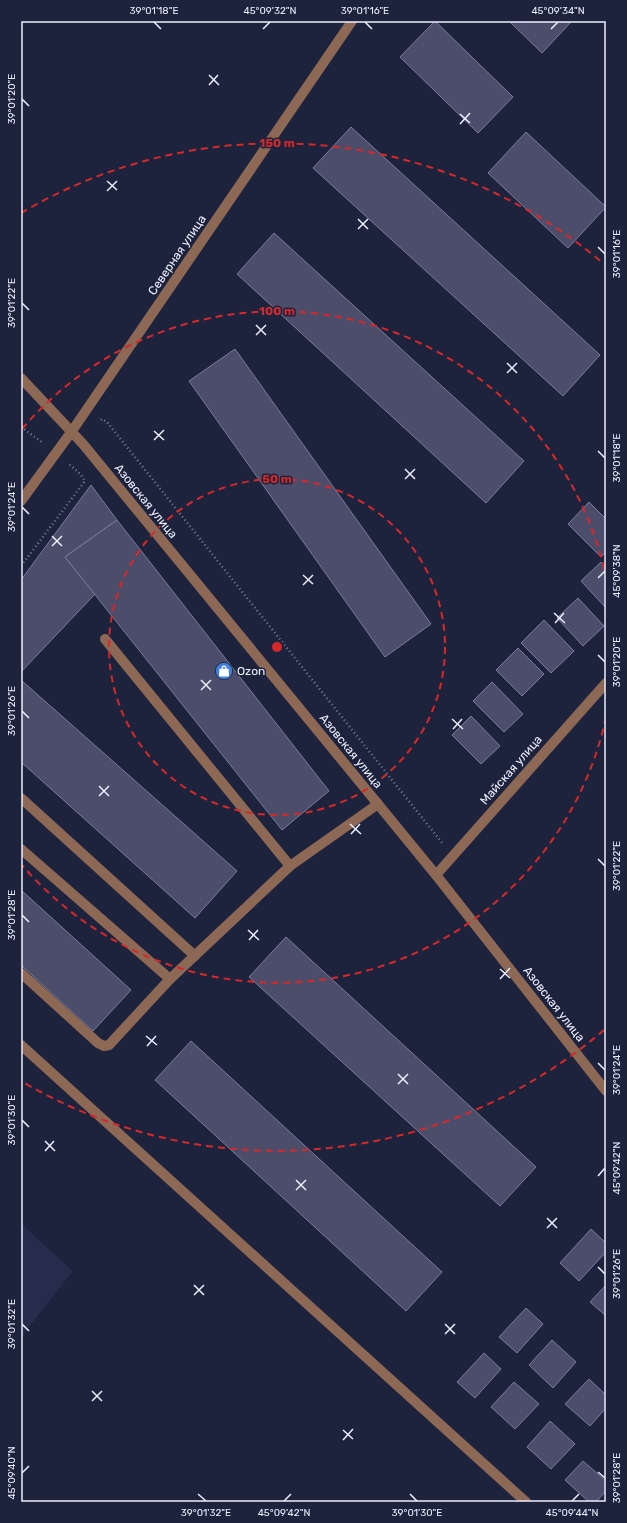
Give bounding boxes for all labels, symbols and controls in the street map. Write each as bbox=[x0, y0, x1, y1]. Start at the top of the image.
text: 39°01'18"E bbox=[129, 5, 179, 17]
text: 45°09'32"N bbox=[243, 5, 297, 17]
text: 39°01'16"E bbox=[341, 5, 389, 17]
text: 45°09'34"N bbox=[531, 5, 585, 17]
text: 39°01'20"E bbox=[6, 74, 18, 124]
text: 150 m bbox=[259, 136, 295, 150]
street label: Северная улица bbox=[145, 212, 209, 298]
text: 39°01'16"E bbox=[611, 230, 623, 278]
text: 39°01'22"E bbox=[6, 278, 18, 328]
text: 100 m bbox=[259, 304, 295, 318]
text: 39°01'18"E bbox=[611, 433, 623, 483]
street label: Азовская улица bbox=[112, 461, 180, 541]
text: 50 m bbox=[262, 472, 292, 486]
text: 39°01'24"E bbox=[6, 482, 18, 532]
text: 45°09'38"N bbox=[611, 544, 623, 598]
text: 39°01'20"E bbox=[611, 637, 623, 687]
centre of rings bbox=[270, 640, 284, 654]
shop icon: Ozon bbox=[214, 661, 234, 681]
place label: Ozon bbox=[237, 664, 265, 678]
text: 39°01'26"E bbox=[6, 686, 18, 736]
street label: Азовская улица bbox=[317, 711, 385, 791]
street label: Майская улица bbox=[477, 733, 545, 807]
text: 39°01'22"E bbox=[611, 841, 623, 891]
text: 39°01'28"E bbox=[6, 890, 18, 940]
street label: Азовская улица bbox=[520, 964, 588, 1044]
text: 39°01'24"E bbox=[611, 1045, 623, 1095]
text: 39°01'30"E bbox=[6, 1095, 18, 1145]
text: 45°09'42"N bbox=[611, 1142, 623, 1194]
text: 39°01'26"E bbox=[611, 1249, 623, 1299]
text: 39°01'32"E bbox=[6, 1299, 18, 1349]
text: 45°09'40"N bbox=[6, 1446, 18, 1500]
text: 39°01'28"E bbox=[611, 1453, 623, 1503]
text: 39°01'32"E bbox=[181, 1507, 231, 1519]
text: 45°09'42"N bbox=[258, 1507, 310, 1519]
text: 39°01'30"E bbox=[392, 1507, 442, 1519]
text: 45°09'44"N bbox=[546, 1507, 598, 1519]

